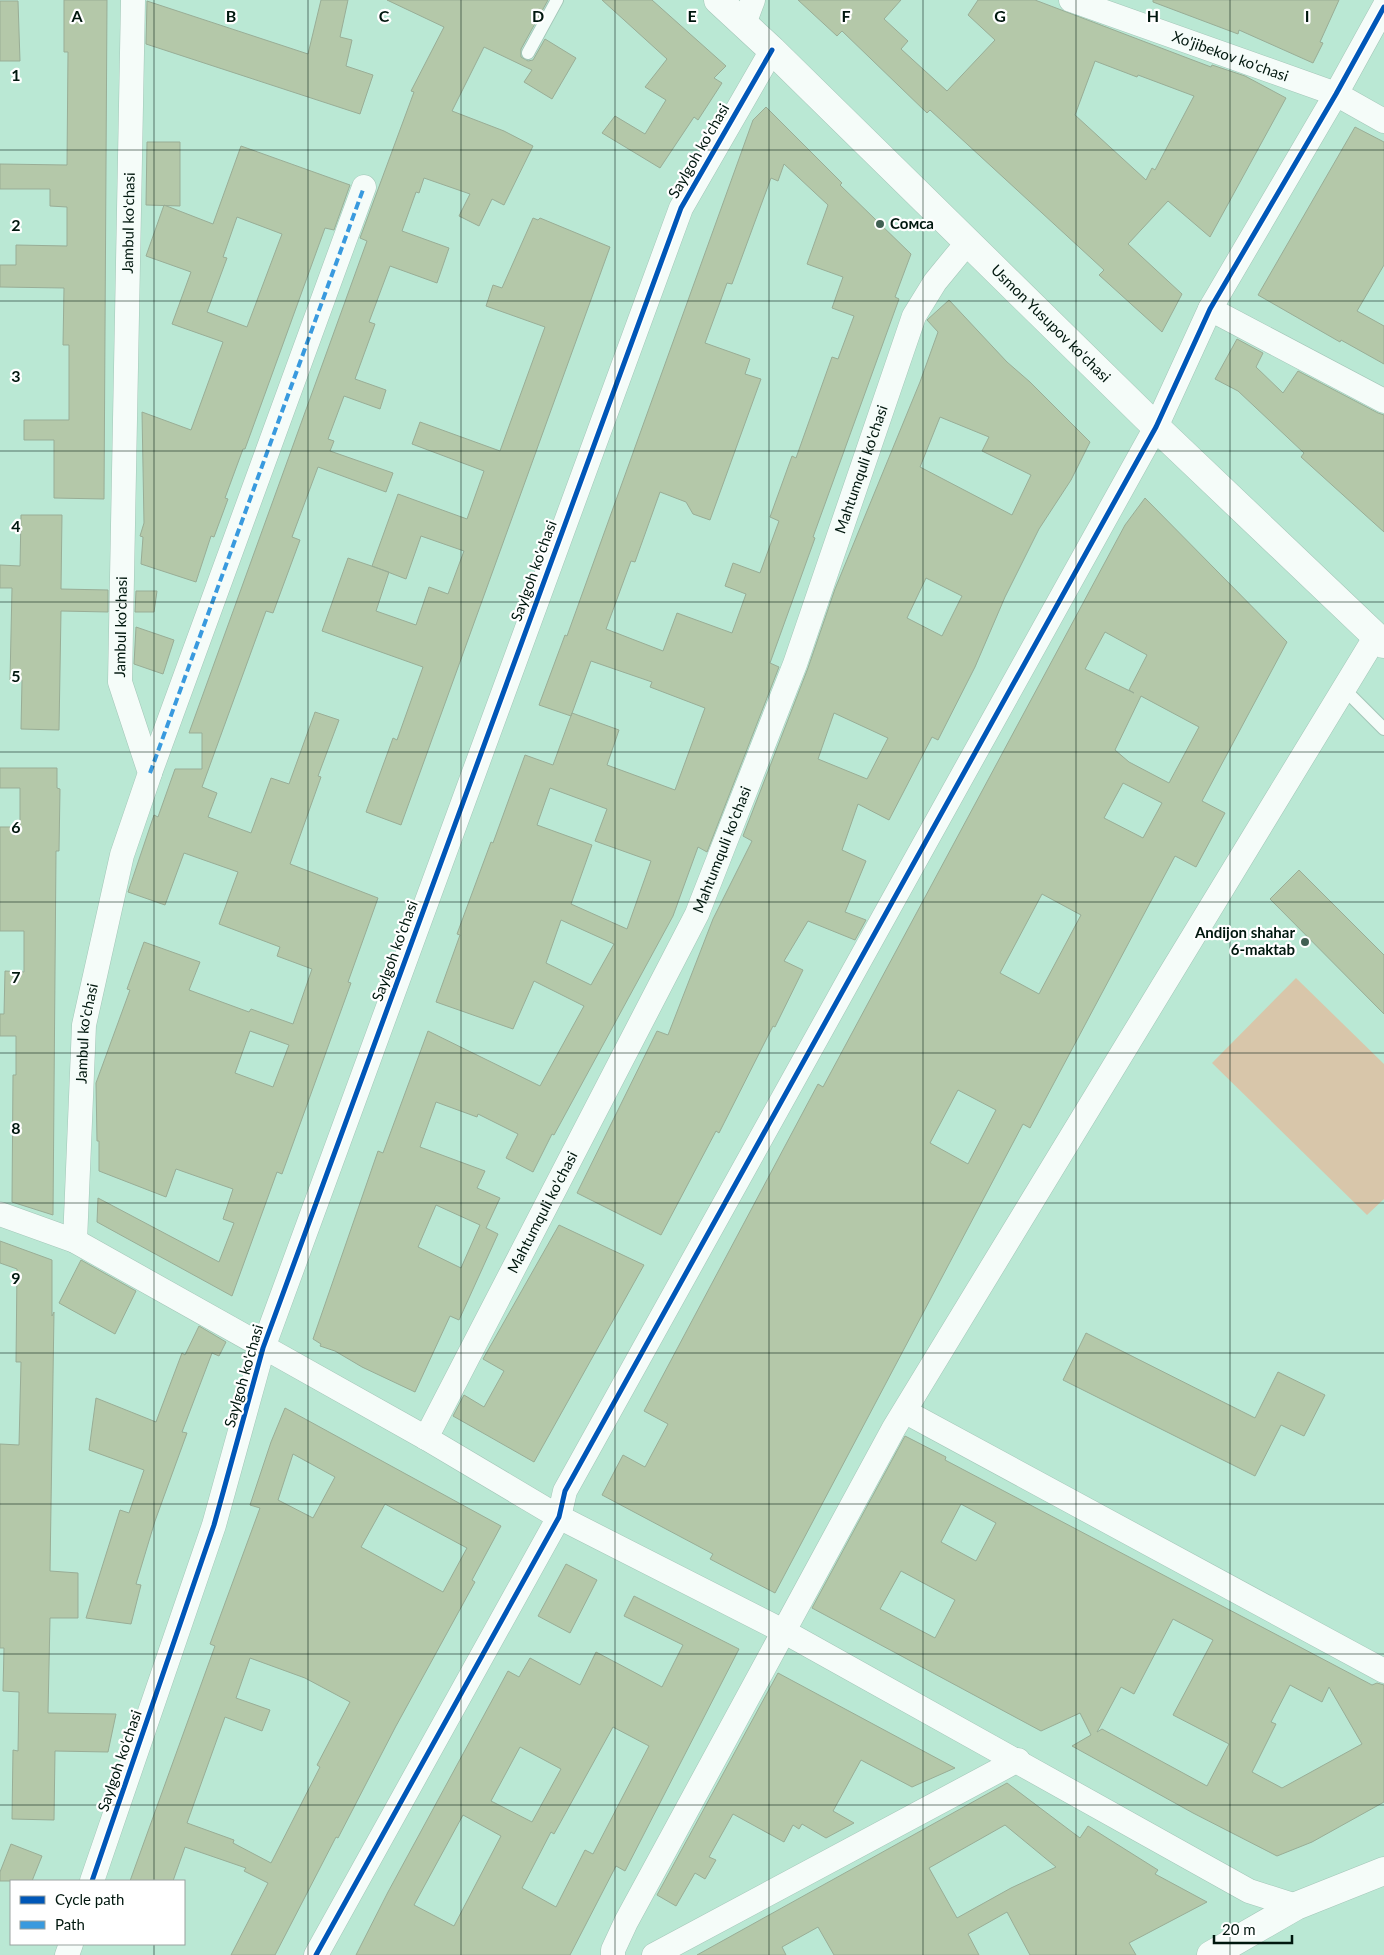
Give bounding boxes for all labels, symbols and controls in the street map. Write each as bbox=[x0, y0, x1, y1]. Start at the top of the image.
text: A bbox=[70, 6, 83, 25]
text: B bbox=[226, 6, 236, 25]
text: C bbox=[379, 6, 390, 25]
text: D bbox=[532, 6, 544, 25]
text: E bbox=[687, 6, 697, 25]
text: F bbox=[841, 6, 851, 25]
text: G bbox=[994, 6, 1006, 25]
text: H bbox=[1147, 6, 1159, 25]
text: I bbox=[1305, 6, 1309, 25]
street label: Xo'jibekov ko'chasi bbox=[1170, 27, 1291, 84]
text: 1 bbox=[11, 65, 21, 84]
street label: Saylgoh ko'chasi bbox=[664, 100, 732, 201]
street label: Jambul ko'chasi bbox=[118, 172, 138, 274]
place label: Сомса bbox=[890, 214, 934, 232]
text: 2 bbox=[11, 215, 21, 234]
marker: Сомса bbox=[874, 218, 886, 230]
street label: Usmon Yusupov ko'chasi bbox=[988, 260, 1115, 385]
text: 3 bbox=[11, 366, 21, 385]
street label: Mahtumquli ko'chasi bbox=[830, 403, 891, 536]
text: 4 bbox=[11, 516, 21, 535]
street label: Saylgoh ko'chasi bbox=[506, 518, 560, 624]
street label: Jambul ko'chasi bbox=[110, 576, 130, 678]
text: 5 bbox=[11, 666, 21, 685]
street label: Mahtumquli ko'chasi bbox=[688, 783, 754, 915]
text: 6 bbox=[11, 817, 21, 836]
street label: Saylgoh ko'chasi bbox=[367, 898, 421, 1004]
place label: Andijon shahar 6-maktab bbox=[1194, 923, 1295, 958]
marker: Andijon shahar 6-maktab bbox=[1299, 936, 1311, 948]
text: 7 bbox=[11, 967, 21, 986]
street label: Jambul ko'chasi bbox=[72, 981, 101, 1084]
text: 8 bbox=[11, 1118, 21, 1137]
street label: Mahtumquli ko'chasi bbox=[503, 1148, 581, 1276]
text: 9 bbox=[11, 1268, 21, 1287]
street label: Saylgoh ko'chasi bbox=[220, 1322, 266, 1429]
street label: Saylgoh ko'chasi bbox=[93, 1708, 145, 1814]
legend bbox=[10, 1880, 185, 1945]
text: Cycle path bbox=[55, 1890, 124, 1908]
scale bar bbox=[1214, 1912, 1292, 1944]
text: Path bbox=[55, 1915, 85, 1933]
text: 20 m bbox=[1222, 1920, 1256, 1938]

